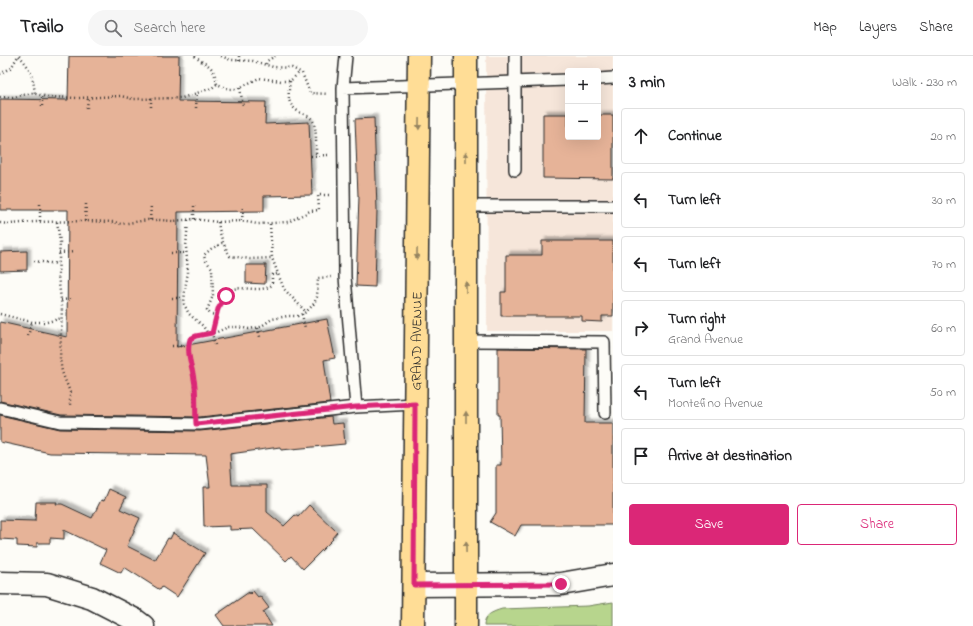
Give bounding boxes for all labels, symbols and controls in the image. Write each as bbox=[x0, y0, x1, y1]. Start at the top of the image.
search box bbox=[88, 10, 368, 46]
text: Trailo bbox=[20, 14, 64, 41]
icon: search bbox=[102, 17, 124, 39]
text: Search here bbox=[134, 17, 205, 39]
text: Map bbox=[813, 17, 837, 38]
text: Layers bbox=[859, 17, 897, 38]
text: Share bbox=[919, 17, 953, 38]
map controls bbox=[565, 68, 601, 140]
button: + bbox=[565, 68, 601, 104]
text: 3 min bbox=[629, 70, 665, 95]
text: Walk · 230 m bbox=[892, 73, 957, 92]
button: − bbox=[565, 104, 601, 140]
one-way arrow bbox=[416, 118, 422, 131]
icon: ahead bbox=[630, 125, 652, 147]
text: Continue bbox=[668, 125, 722, 147]
text: 20 m bbox=[931, 127, 956, 146]
one-way arrow bbox=[463, 150, 469, 163]
icon: left bbox=[630, 189, 652, 211]
text: Turn left bbox=[668, 189, 721, 211]
text: 30 m bbox=[932, 191, 956, 210]
one-way arrow bbox=[414, 248, 420, 261]
icon: left bbox=[630, 253, 652, 275]
text: Turn left bbox=[668, 253, 721, 275]
text: 70 m bbox=[932, 255, 956, 274]
one-way arrow bbox=[463, 280, 469, 293]
route start bbox=[217, 287, 235, 305]
street label: GRAND AVENUE bbox=[406, 291, 429, 391]
text: Turn right bbox=[668, 308, 726, 330]
icon: right bbox=[630, 317, 652, 339]
text: 60 m bbox=[931, 319, 956, 338]
text: Grand Avenue bbox=[668, 330, 743, 349]
text: Turn left bbox=[668, 372, 721, 394]
icon: left bbox=[630, 381, 652, 403]
text: 50 m bbox=[930, 383, 956, 402]
text: Montefino Avenue bbox=[668, 394, 763, 413]
one-way arrow bbox=[463, 410, 469, 423]
icon: arrive bbox=[630, 445, 652, 467]
text: Arrive at destination bbox=[668, 445, 792, 467]
button: Save bbox=[629, 504, 789, 545]
button: Share bbox=[797, 504, 957, 545]
one-way arrow bbox=[463, 540, 469, 553]
route end bbox=[552, 575, 570, 593]

